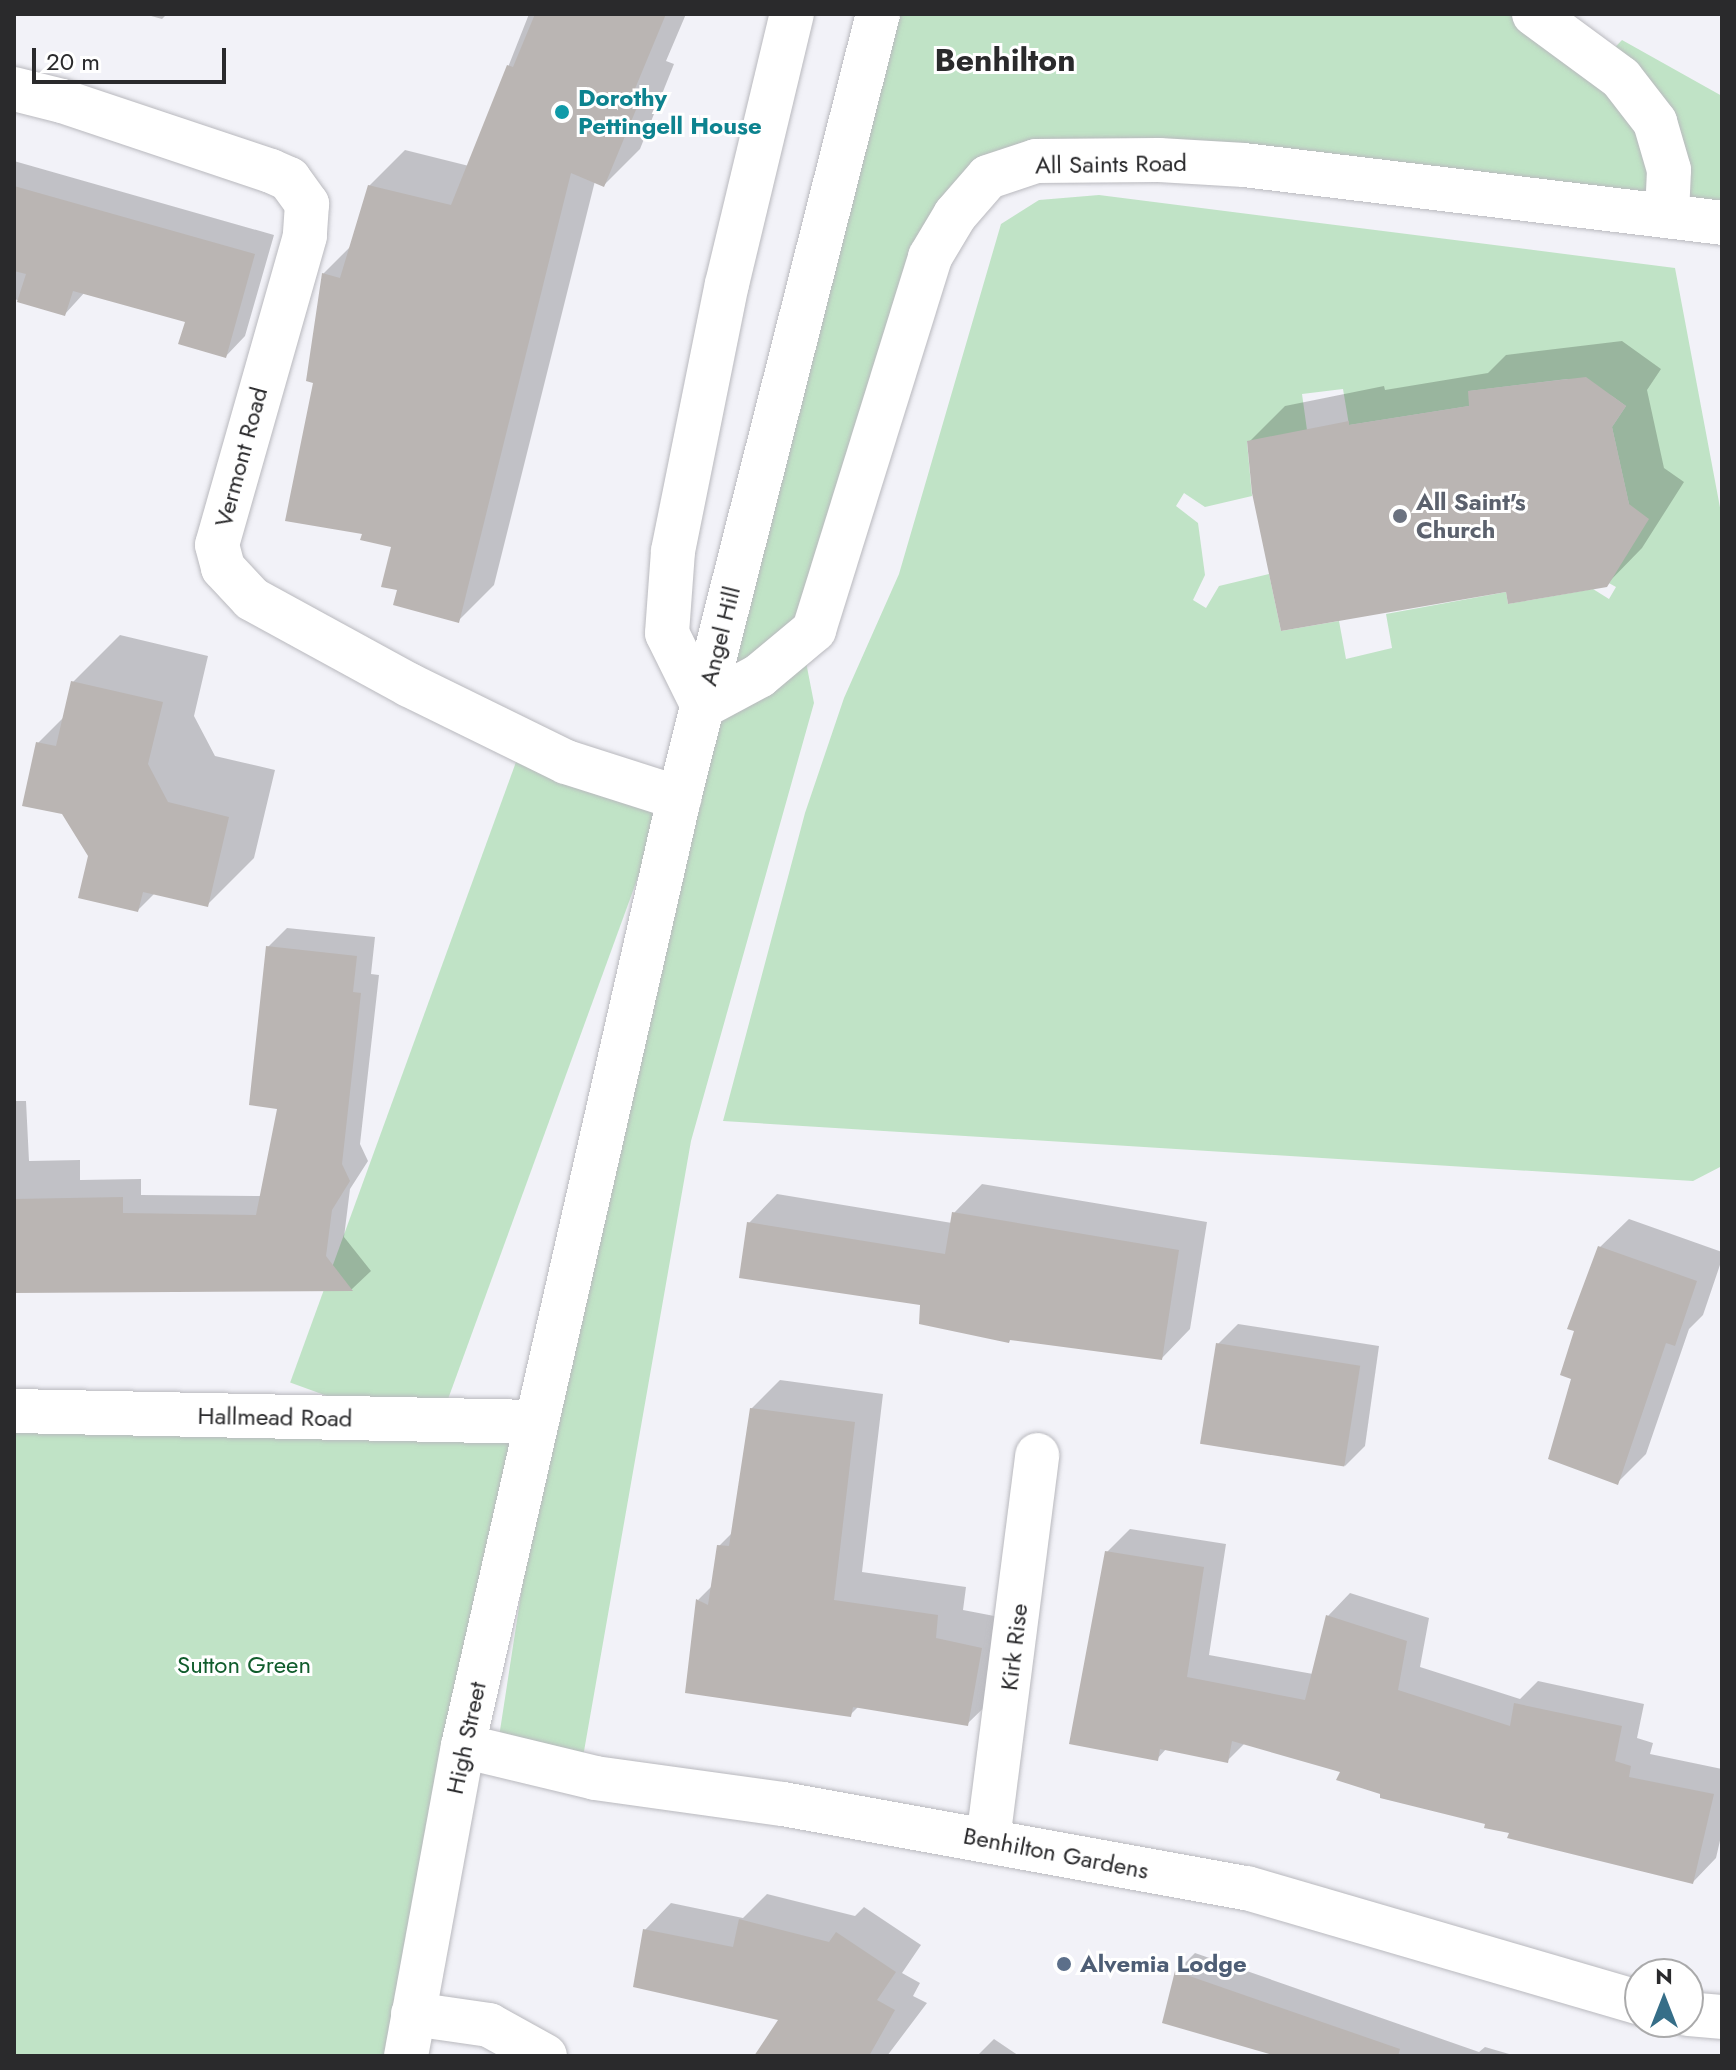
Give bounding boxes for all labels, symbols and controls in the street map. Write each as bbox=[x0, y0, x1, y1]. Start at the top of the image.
scale bar bbox=[36, 32, 230, 82]
district label: Benhilton bbox=[934, 41, 1076, 79]
text: 20 m bbox=[46, 44, 100, 79]
place label: Dorothy Pettingell House bbox=[578, 84, 762, 140]
marker: Dorothy Pettingell House bbox=[553, 103, 571, 121]
street label: All Saints Road bbox=[1035, 148, 1187, 180]
street label: Vermont Road bbox=[208, 384, 274, 530]
place label: All Saint's Church bbox=[1416, 488, 1526, 544]
marker: All Saint's Church bbox=[1391, 507, 1409, 525]
street label: Angel Hill bbox=[694, 583, 746, 689]
street label: Hallmead Road bbox=[197, 1401, 353, 1433]
street label: Kirk Rise bbox=[994, 1602, 1034, 1692]
park label: Sutton Green bbox=[177, 1651, 311, 1679]
street label: High Street bbox=[440, 1679, 492, 1797]
street label: Benhilton Gardens bbox=[961, 1821, 1151, 1885]
place label: Alvemia Lodge bbox=[1080, 1950, 1247, 1978]
marker: Alvemia Lodge bbox=[1055, 1955, 1073, 1973]
north arrow bbox=[1624, 1958, 1704, 2038]
text: N bbox=[1655, 1960, 1673, 1992]

